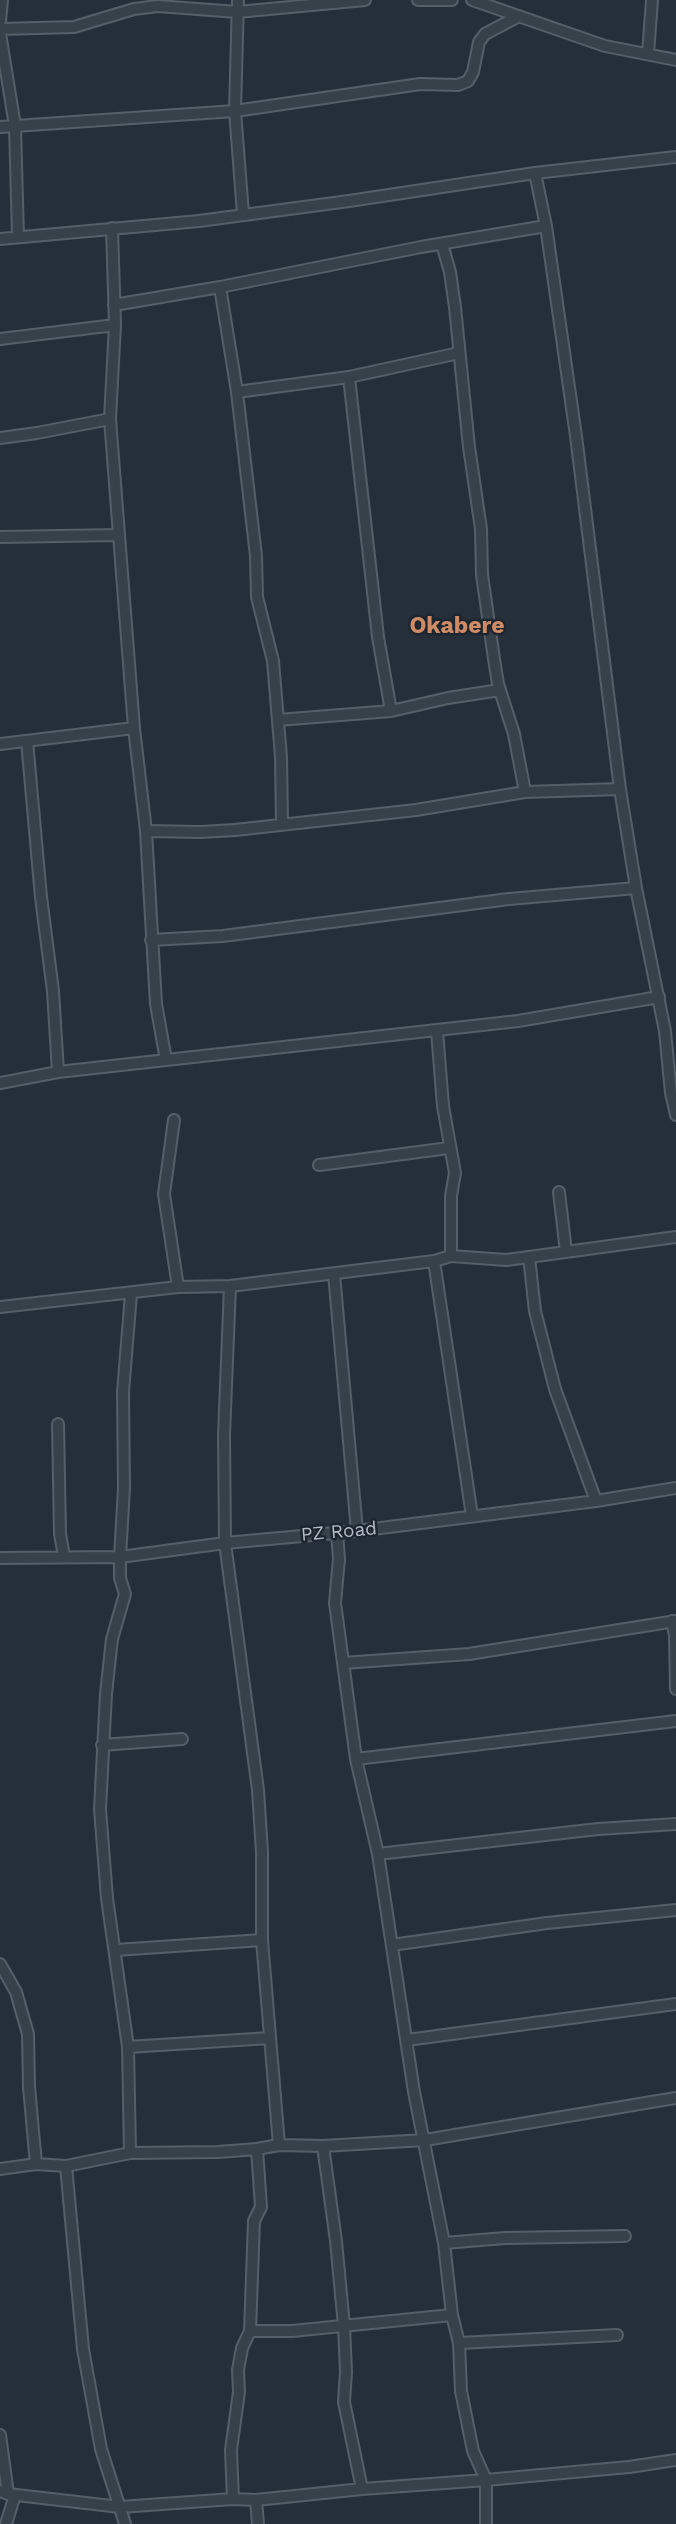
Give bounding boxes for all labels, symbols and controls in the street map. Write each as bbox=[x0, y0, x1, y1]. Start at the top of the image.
district label: Okabere bbox=[409, 612, 505, 640]
street label: PZ Road bbox=[300, 1517, 378, 1547]

